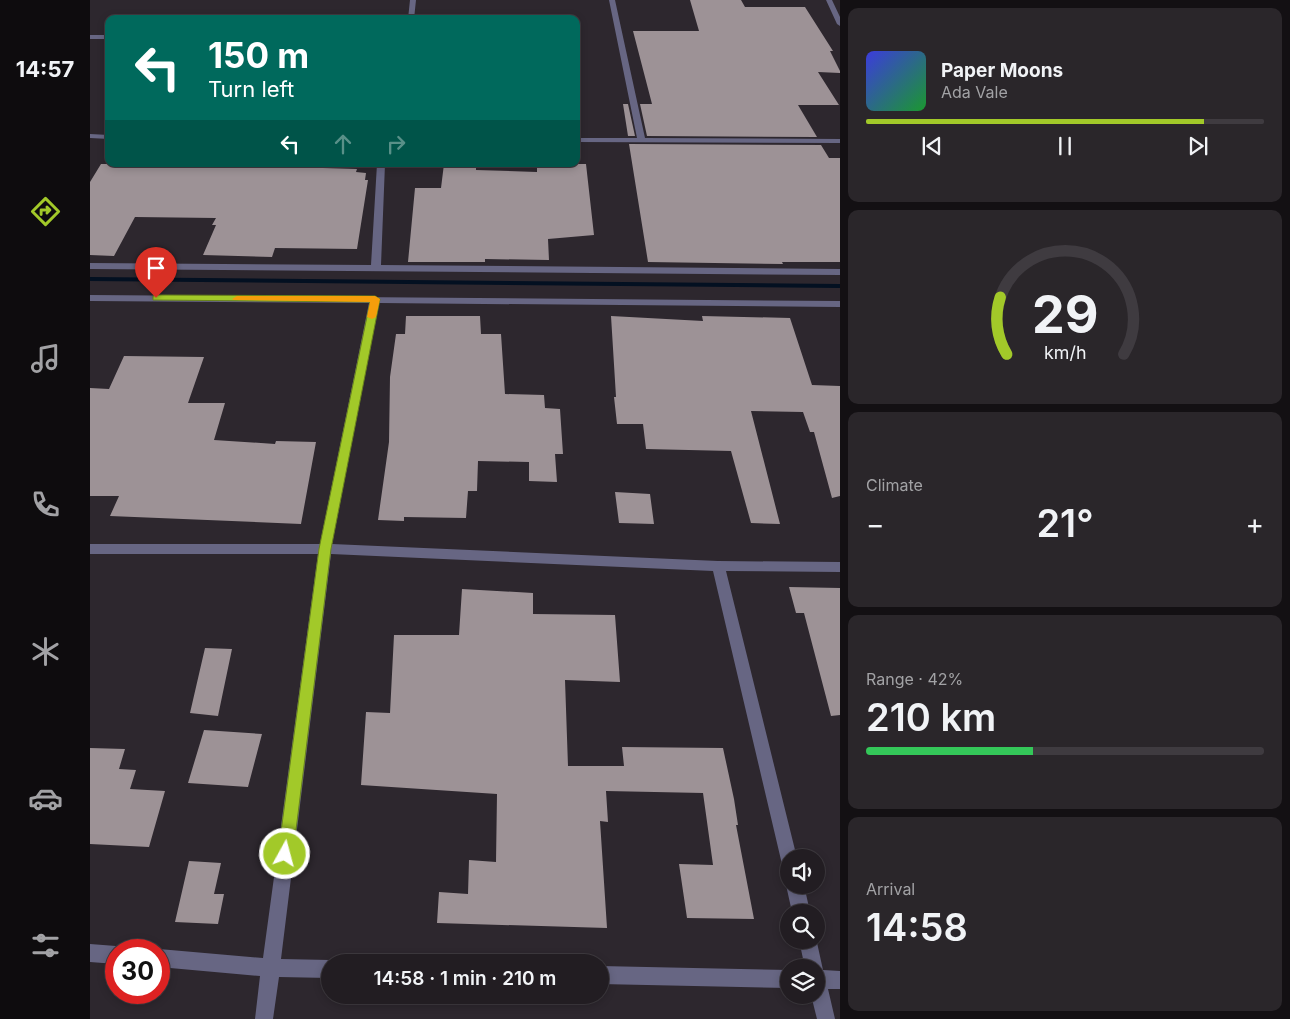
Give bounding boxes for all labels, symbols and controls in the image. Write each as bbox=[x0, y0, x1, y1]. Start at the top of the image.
text: 150 m bbox=[208, 34, 309, 76]
icon: left bbox=[125, 35, 190, 100]
text: 14:57 bbox=[16, 56, 74, 82]
text: Paper Moons bbox=[941, 59, 1063, 82]
text: Turn left bbox=[208, 76, 294, 102]
text: Ada Vale bbox=[941, 82, 1008, 102]
icon: left bbox=[276, 130, 304, 158]
icon: ahead bbox=[329, 130, 357, 158]
icon: right bbox=[382, 130, 410, 158]
icon: previous bbox=[918, 132, 946, 160]
icon: pause bbox=[1051, 132, 1079, 160]
icon: next bbox=[1184, 132, 1212, 160]
icon: directions bbox=[28, 194, 63, 229]
pin bbox=[135, 247, 177, 298]
icon: arrive bbox=[142, 254, 170, 282]
text: 29 bbox=[1032, 283, 1098, 346]
icon: music bbox=[28, 341, 63, 376]
text: km/h bbox=[1044, 342, 1086, 363]
text: Climate bbox=[866, 475, 923, 495]
icon: phone bbox=[28, 487, 63, 522]
text: 21° bbox=[1036, 500, 1094, 546]
text: − bbox=[866, 507, 885, 541]
text: + bbox=[1245, 507, 1264, 541]
icon: climate bbox=[28, 634, 63, 669]
text: Range · 42% bbox=[866, 669, 963, 689]
text: 210 km bbox=[866, 694, 996, 740]
icon: car bbox=[28, 781, 63, 816]
position arrow bbox=[258, 827, 310, 879]
map controls bbox=[780, 849, 825, 1004]
button: sound bbox=[780, 849, 825, 894]
text: Arrival bbox=[866, 879, 915, 899]
button: search bbox=[780, 904, 825, 949]
text: 14:58 bbox=[866, 904, 968, 950]
icon: filters bbox=[28, 928, 63, 963]
speed limit sign: 30 bbox=[105, 939, 170, 1004]
button: layers bbox=[780, 959, 825, 1004]
text: 14:58 · 1 min · 210 m bbox=[374, 967, 556, 990]

